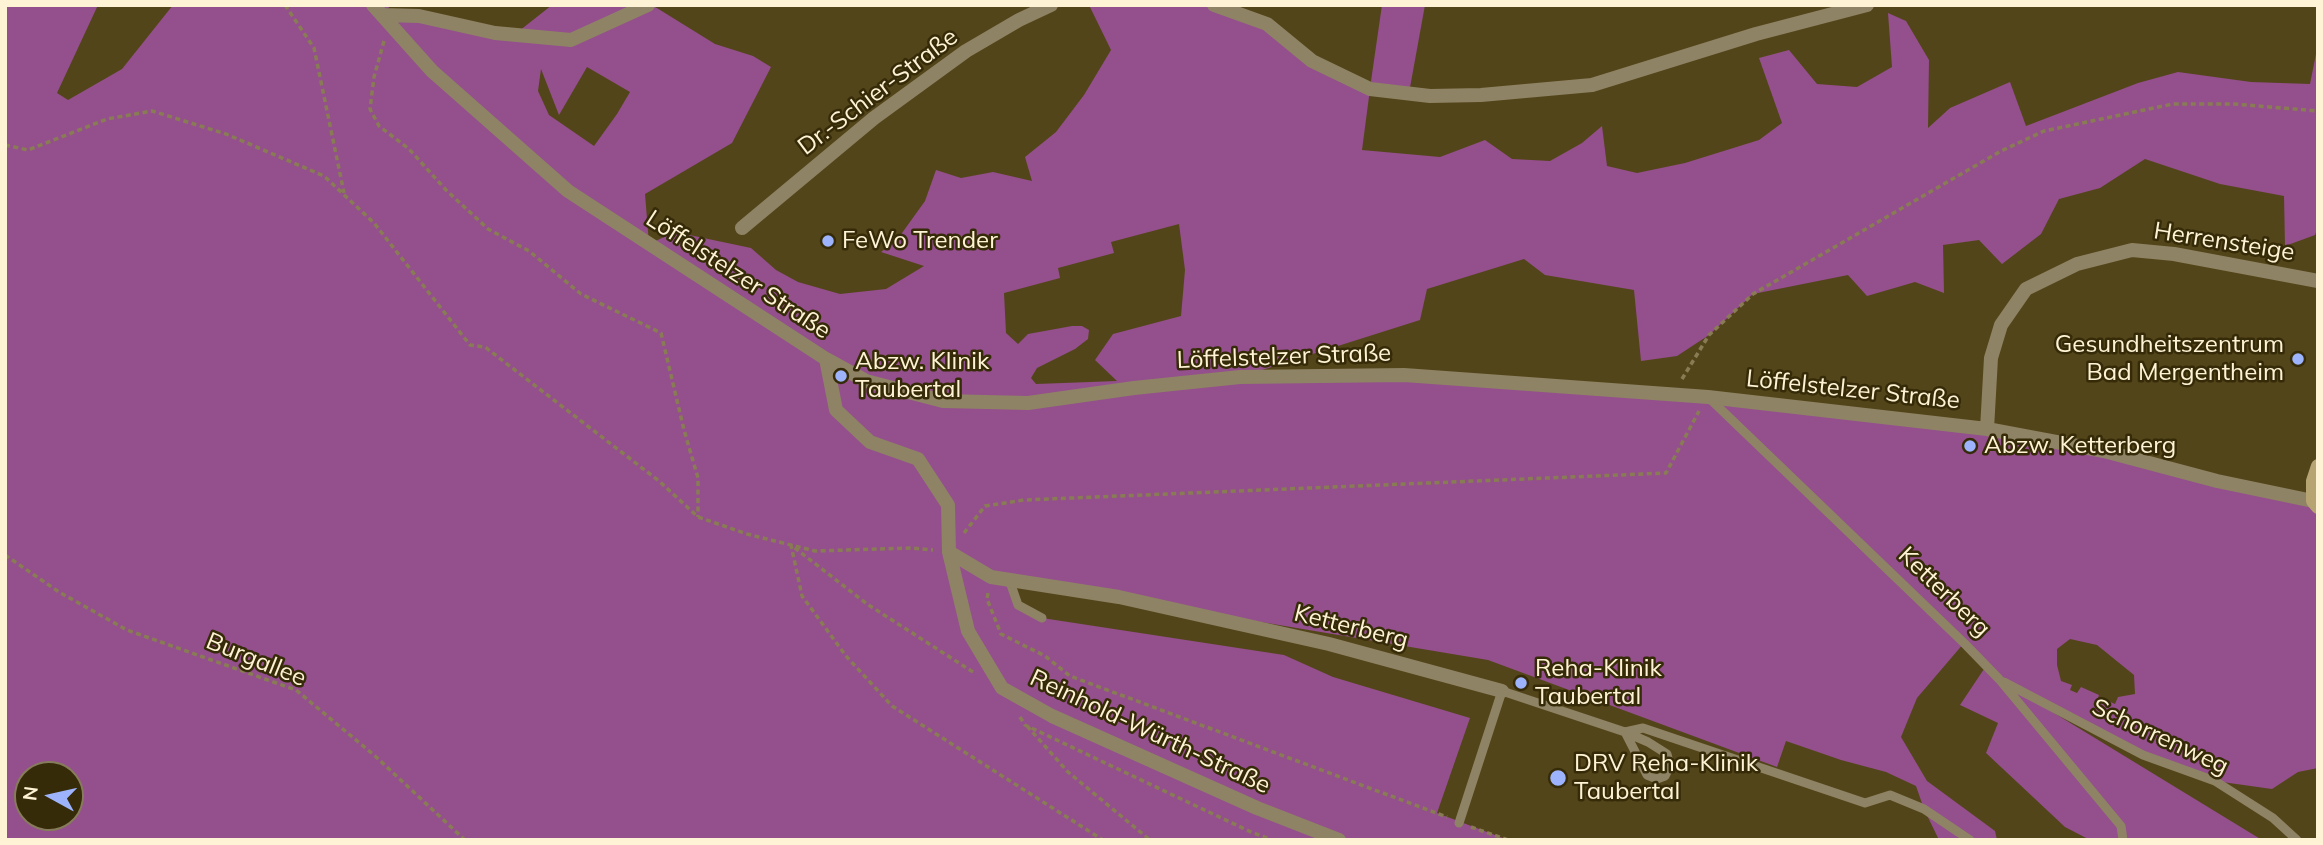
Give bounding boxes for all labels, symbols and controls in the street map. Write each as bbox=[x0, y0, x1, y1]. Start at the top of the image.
street label: Dr.-Schier-Straße bbox=[792, 23, 964, 161]
street label: Löffelstelzer Straße bbox=[640, 205, 836, 345]
street label: Herrensteige bbox=[2152, 217, 2296, 267]
place label: FeWo Trender bbox=[842, 227, 998, 255]
marker: FeWo Trender bbox=[820, 233, 836, 249]
place label: Gesundheitszentrum Bad Mergentheim bbox=[2055, 331, 2284, 387]
street label: Löffelstelzer Straße bbox=[1176, 339, 1392, 375]
place label: Abzw. Klinik Taubertal bbox=[855, 348, 989, 404]
marker: Gesundheitszentrum Bad Mergentheim bbox=[2290, 351, 2306, 367]
street label: Löffelstelzer Straße bbox=[1745, 364, 1961, 416]
marker: Abzw. Klinik Taubertal bbox=[833, 368, 849, 384]
place label: Abzw. Ketterberg bbox=[1984, 432, 2176, 460]
marker: Abzw. Ketterberg bbox=[1962, 438, 1978, 454]
street label: Ketterberg bbox=[1892, 541, 1996, 643]
street label: Ketterberg bbox=[1291, 599, 1411, 655]
street label: Burgallee bbox=[202, 627, 310, 693]
place label: Reha-Klinik Taubertal bbox=[1535, 655, 1662, 711]
street label: Reinhold-Würth-Straße bbox=[1025, 664, 1275, 800]
marker: Reha-Klinik Taubertal bbox=[1513, 675, 1529, 691]
street label: Schorrenweg bbox=[2087, 693, 2233, 781]
place label: DRV Reha-Klinik Taubertal bbox=[1574, 750, 1758, 806]
north arrow bbox=[14, 761, 84, 831]
marker: DRV Reha-Klinik Taubertal bbox=[1548, 768, 1568, 788]
text: N bbox=[17, 785, 43, 802]

